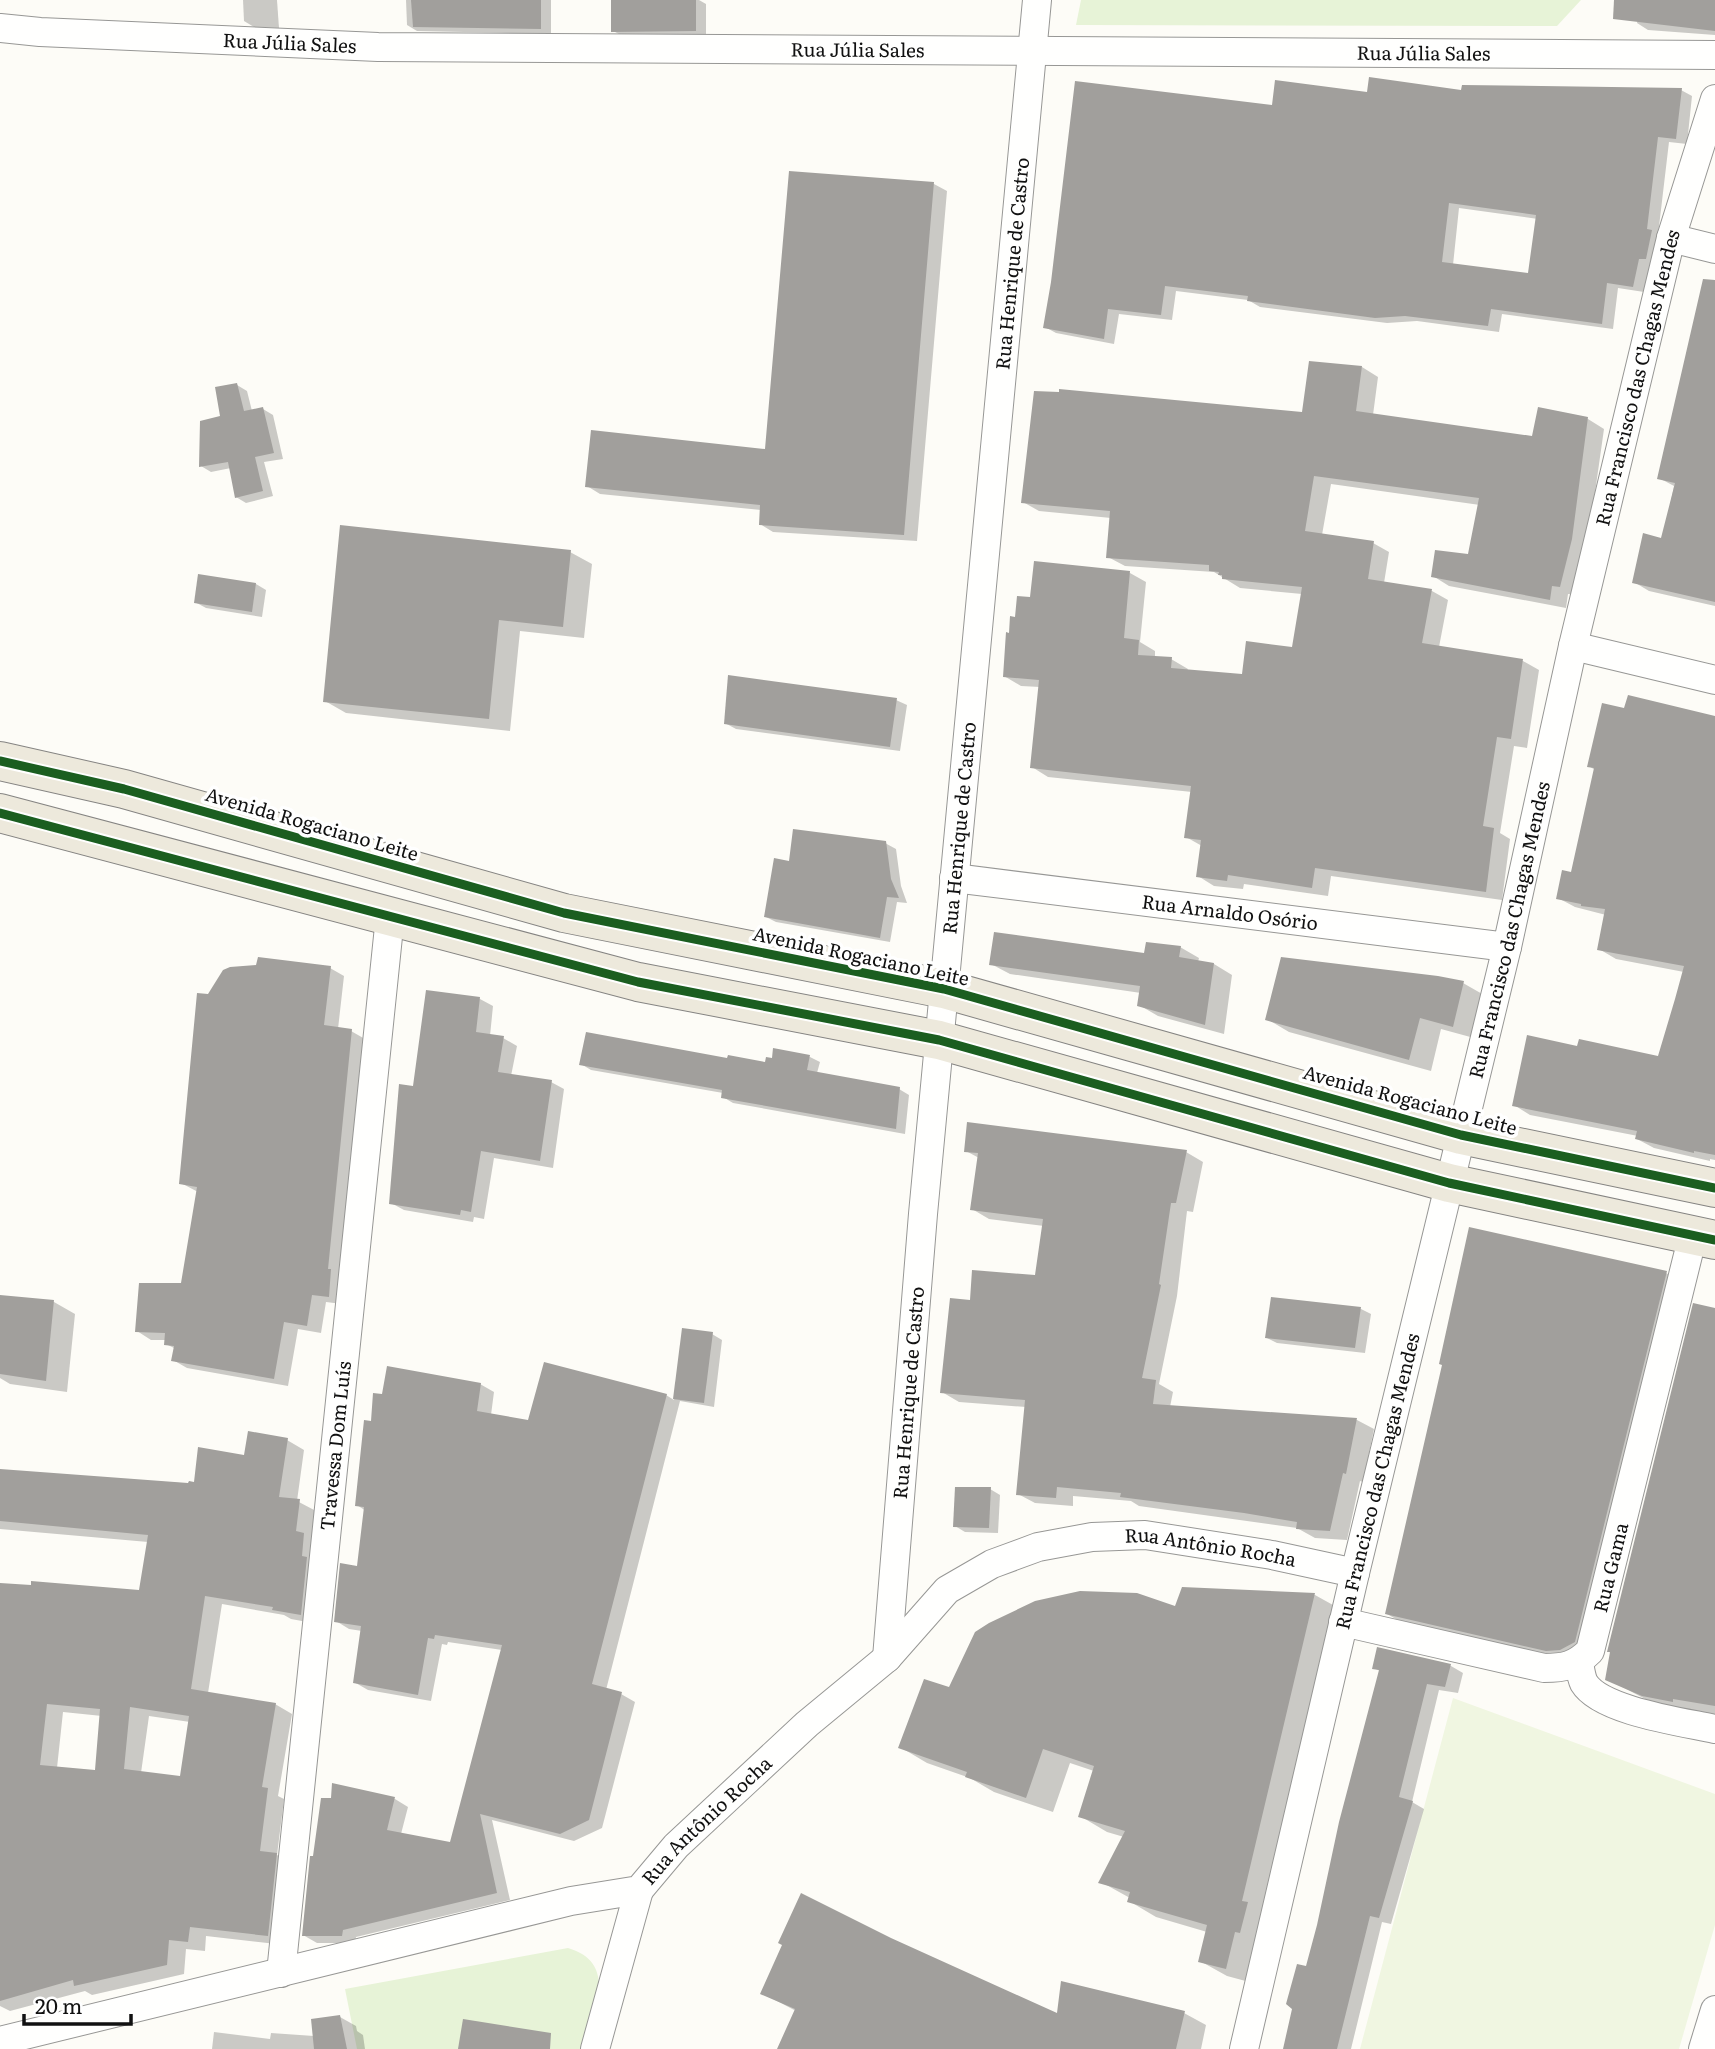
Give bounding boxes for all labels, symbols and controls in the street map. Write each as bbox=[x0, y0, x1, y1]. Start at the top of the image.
street label: Rua Júlia Sales bbox=[222, 25, 357, 59]
street label: Rua Júlia Sales bbox=[791, 34, 925, 63]
street label: Rua Júlia Sales bbox=[1357, 38, 1491, 67]
street label: Rua Henrique de Castro bbox=[987, 156, 1035, 371]
street label: Rua Francisco das Chagas Mendes bbox=[1587, 225, 1686, 529]
street label: Rua Henrique de Castro bbox=[934, 721, 982, 935]
street label: Rua Francisco das Chagas Mendes bbox=[1461, 778, 1556, 1081]
street label: Avenida Rogaciano Leite bbox=[202, 779, 422, 867]
street label: Rua Arnaldo Osório bbox=[1140, 887, 1320, 936]
street label: Avenida Rogaciano Leite bbox=[750, 918, 972, 992]
street label: Avenida Rogaciano Leite bbox=[1300, 1057, 1521, 1141]
street label: Rua Henrique de Castro bbox=[885, 1285, 930, 1500]
street label: Rua Francisco das Chagas Mendes bbox=[1327, 1330, 1426, 1632]
street label: Travessa Dom Luís bbox=[312, 1359, 357, 1532]
street label: Rua Gama bbox=[1585, 1518, 1635, 1615]
street label: Rua Antônio Rocha bbox=[1124, 1520, 1300, 1573]
street label: Rua Antônio Rocha bbox=[634, 1748, 778, 1890]
scale bar bbox=[24, 1982, 131, 2026]
text: 20 m bbox=[35, 1989, 82, 2020]

